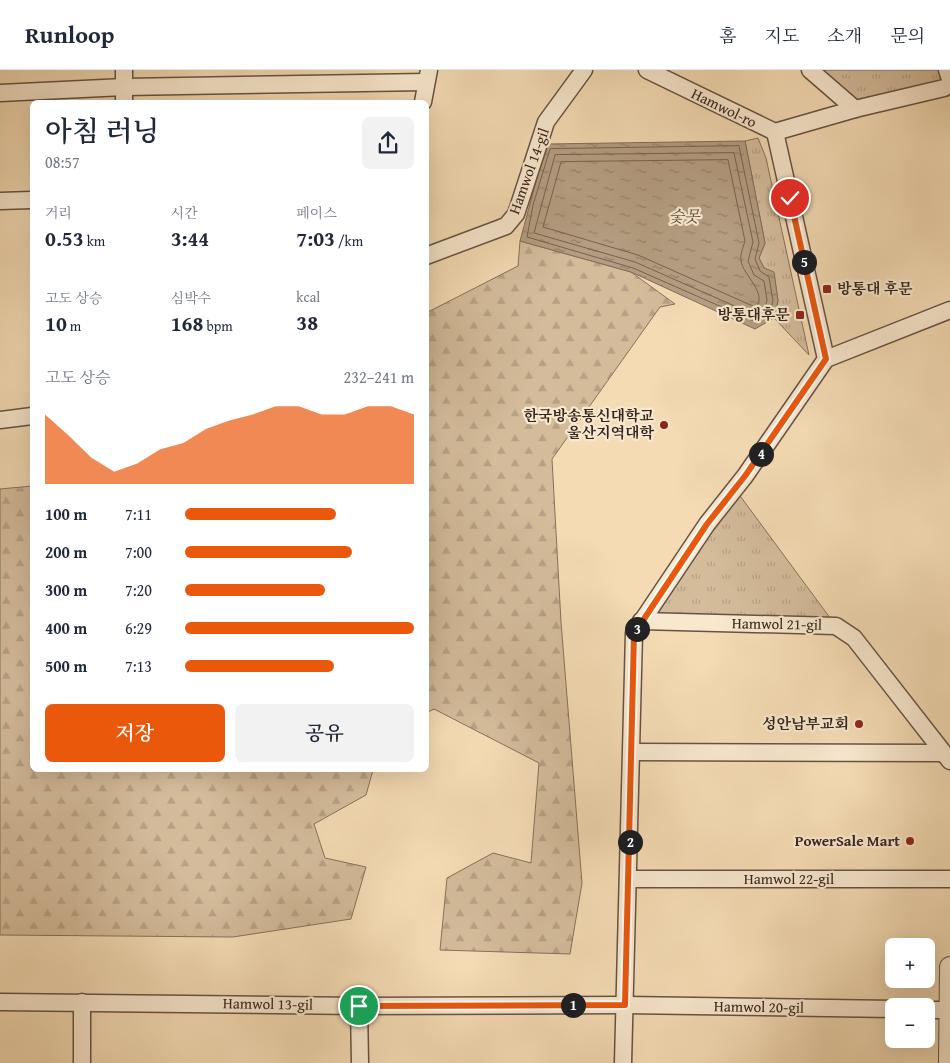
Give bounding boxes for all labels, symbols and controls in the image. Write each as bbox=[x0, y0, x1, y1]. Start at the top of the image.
text: Runloop bbox=[25, 17, 114, 52]
text: 홈 bbox=[719, 22, 737, 49]
text: 지도 bbox=[765, 22, 799, 49]
text: 소개 bbox=[827, 22, 862, 49]
text: 문의 bbox=[890, 22, 925, 49]
street label: Hamwol-ro bbox=[688, 83, 761, 133]
text: 아침 러닝 bbox=[45, 110, 159, 151]
button: share bbox=[362, 117, 414, 169]
street label: Hamwol 14-gil bbox=[503, 125, 554, 217]
text: 08:57 bbox=[45, 150, 80, 174]
pin bbox=[769, 177, 811, 219]
icon: check bbox=[776, 184, 804, 212]
text: 거리 bbox=[45, 203, 72, 223]
text: 시간 bbox=[171, 203, 198, 223]
text: 페이스 bbox=[296, 203, 337, 223]
water label: 숯못 bbox=[669, 204, 701, 228]
text: 0.53 bbox=[45, 223, 84, 254]
text: 3:44 bbox=[171, 223, 209, 254]
text: 7:03 bbox=[296, 223, 335, 254]
text: km bbox=[84, 231, 105, 251]
text: /km bbox=[335, 231, 363, 251]
pin: 5 bbox=[792, 250, 816, 274]
text: 5 bbox=[801, 252, 808, 272]
place label: 방통대 후문 bbox=[837, 278, 913, 299]
marker: 방통대 후문 bbox=[821, 283, 833, 295]
text: kcal bbox=[296, 287, 320, 307]
text: 고도 상승 bbox=[45, 288, 102, 308]
text: 심박수 bbox=[171, 288, 211, 308]
place label: 방통대후문 bbox=[718, 304, 791, 325]
text: 38 bbox=[296, 307, 318, 338]
text: 10 bbox=[45, 308, 67, 339]
text: 168 bbox=[171, 308, 203, 339]
marker: 방통대후문 bbox=[794, 309, 806, 321]
text: m bbox=[67, 316, 81, 336]
text: bpm bbox=[203, 316, 233, 336]
text: 고도 상승 bbox=[45, 365, 110, 389]
text: 232–241 m bbox=[344, 365, 414, 389]
place label: 한국방송통신대학교 울산지역대학 bbox=[524, 405, 654, 443]
marker: 한국방송통신대학교 울산지역대학 bbox=[658, 419, 670, 431]
pin: 4 bbox=[748, 442, 774, 466]
text: 4 bbox=[758, 444, 765, 464]
text: 100 m bbox=[45, 502, 87, 526]
text: 7:11 bbox=[125, 502, 152, 526]
text: 200 m bbox=[45, 540, 87, 564]
text: 7:00 bbox=[125, 540, 152, 564]
text: 300 m bbox=[45, 578, 87, 602]
text: 7:20 bbox=[125, 578, 152, 602]
street label: Hamwol 21-gil bbox=[732, 612, 822, 635]
text: 400 m bbox=[45, 616, 87, 640]
text: 6:29 bbox=[125, 616, 152, 640]
pin: 3 bbox=[624, 616, 650, 642]
text: 3 bbox=[634, 619, 641, 639]
text: 500 m bbox=[45, 654, 87, 678]
text: 7:13 bbox=[125, 654, 152, 678]
button: 저장 bbox=[45, 704, 225, 762]
button: 공유 bbox=[235, 704, 414, 762]
place label: 성안남부교회 bbox=[762, 713, 849, 734]
marker: 성안남부교회 bbox=[853, 718, 865, 730]
pin: 2 bbox=[618, 830, 642, 854]
place label: PowerSale Mart bbox=[795, 830, 900, 851]
text: 2 bbox=[627, 832, 634, 852]
marker: PowerSale Mart bbox=[904, 835, 916, 847]
street label: Hamwol 22-gil bbox=[744, 868, 834, 889]
map controls bbox=[885, 938, 935, 1048]
button: + bbox=[885, 938, 935, 988]
pin bbox=[338, 985, 380, 1027]
street label: Hamwol 13-gil bbox=[223, 992, 313, 1015]
icon: arrive bbox=[345, 992, 373, 1020]
pin: 1 bbox=[560, 992, 586, 1018]
text: 1 bbox=[570, 995, 577, 1015]
street label: Hamwol 20-gil bbox=[714, 995, 804, 1018]
button: − bbox=[885, 998, 935, 1048]

